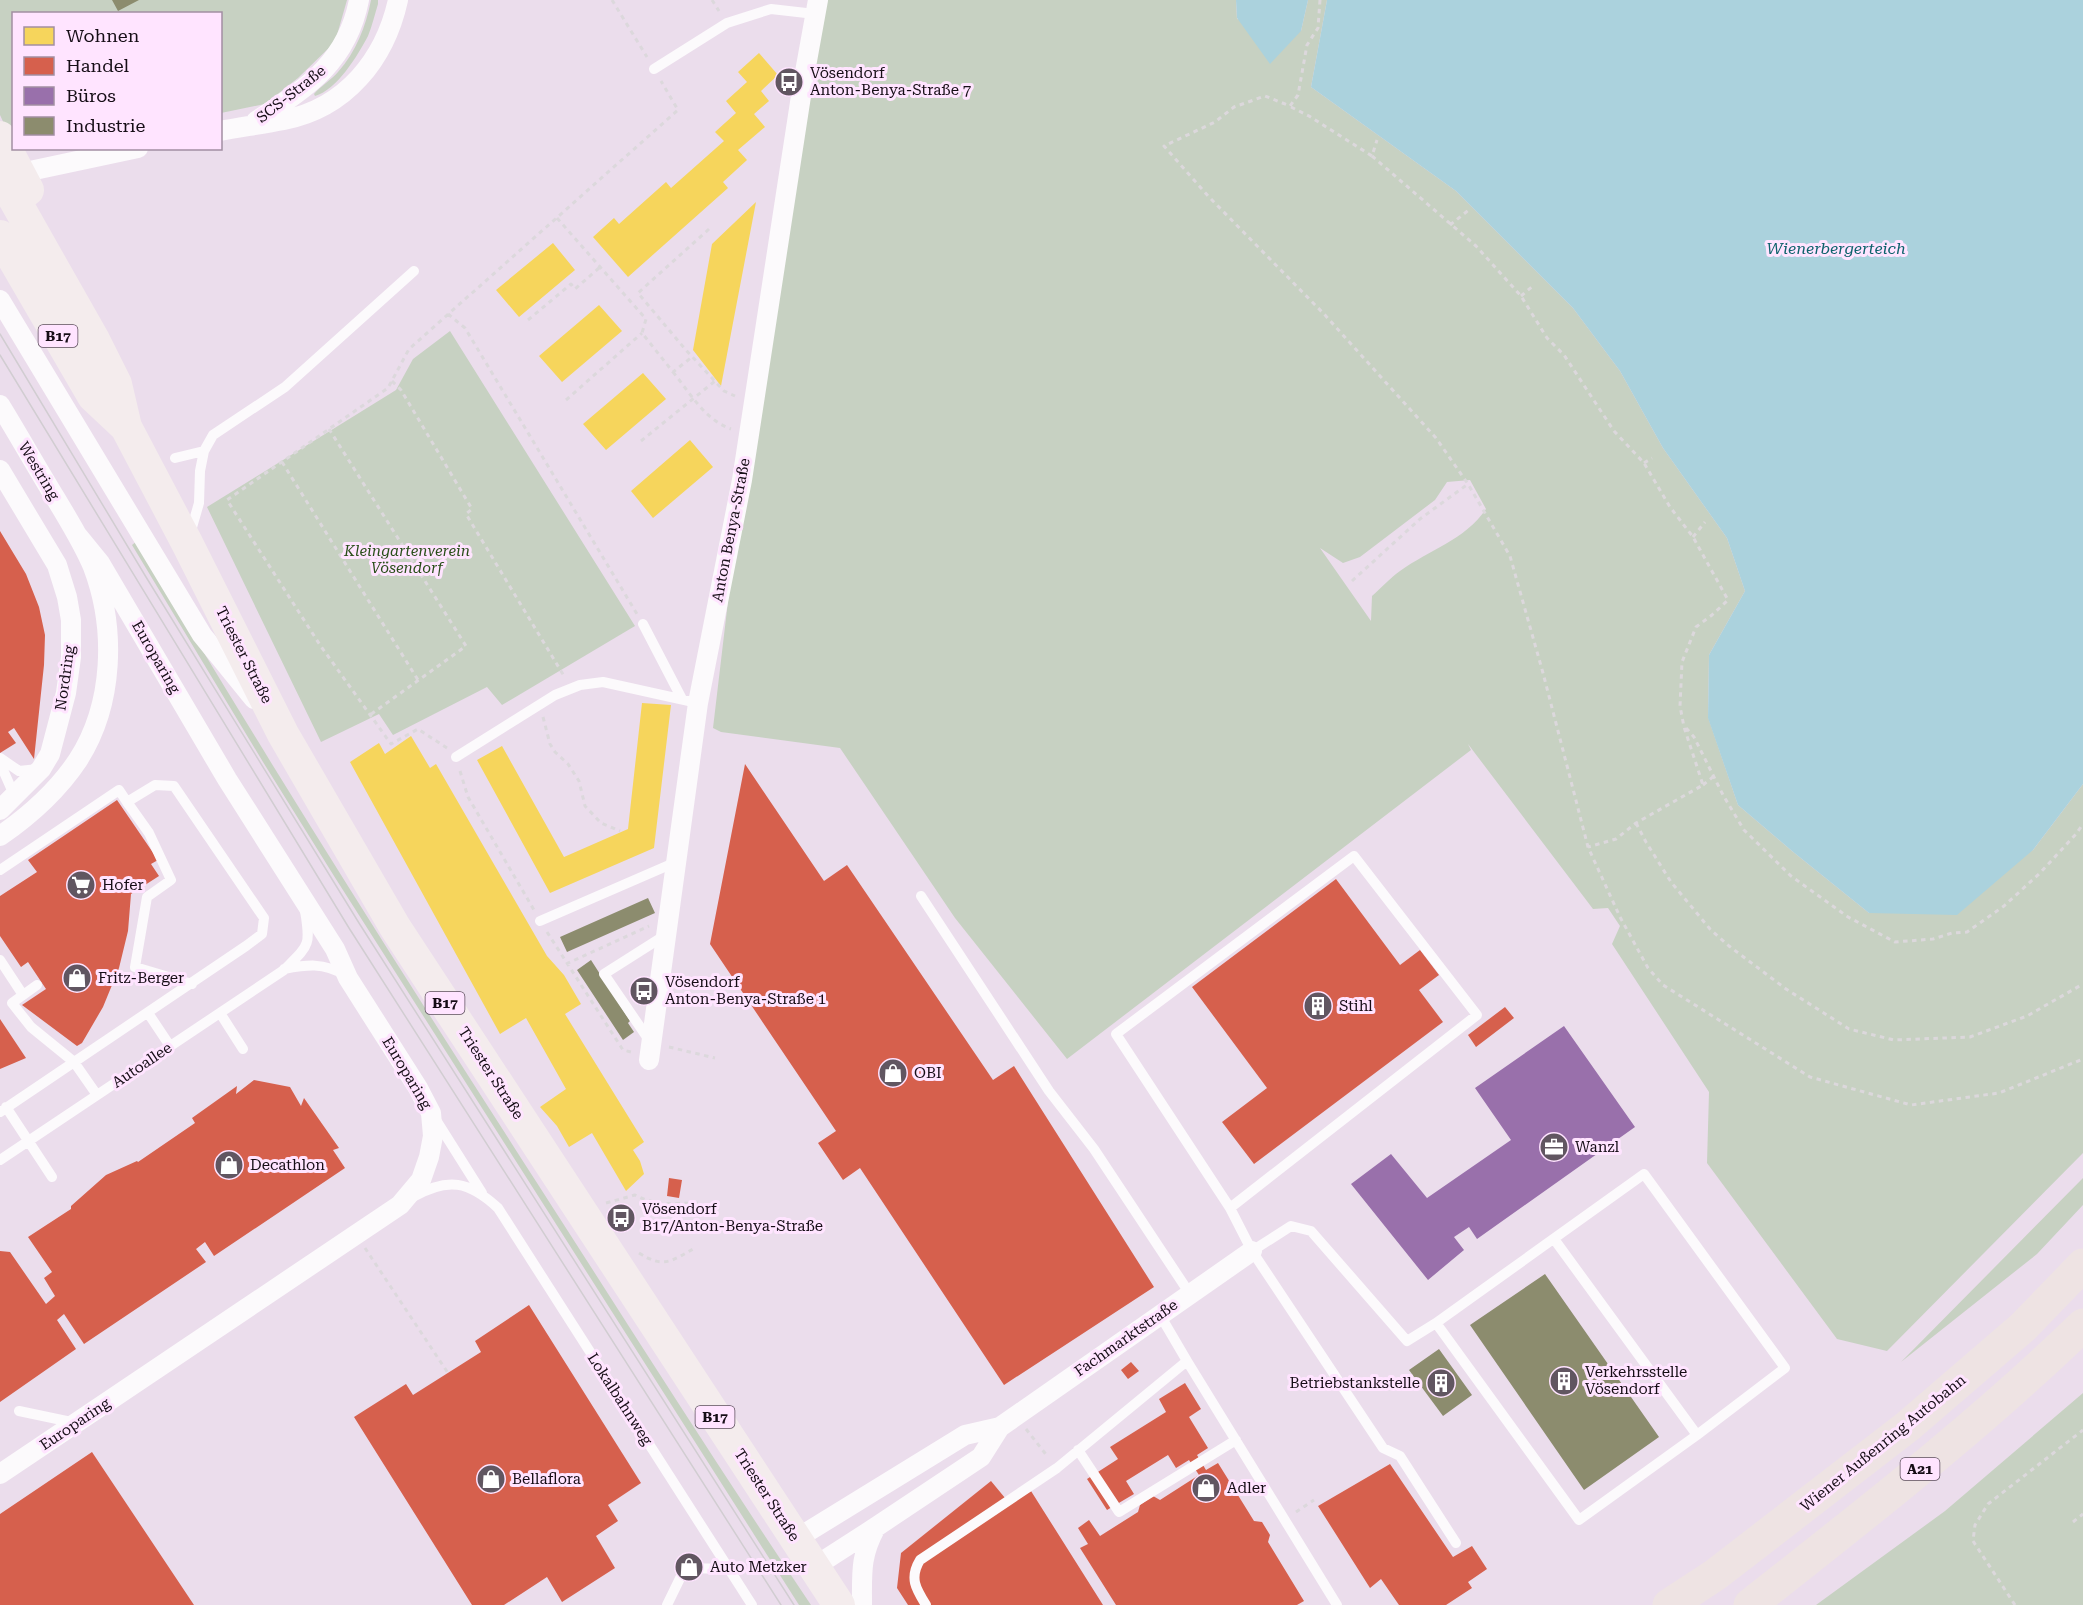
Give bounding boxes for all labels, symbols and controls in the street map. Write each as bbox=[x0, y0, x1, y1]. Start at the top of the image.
legend bbox=[12, 12, 222, 150]
text: Wohnen bbox=[66, 25, 140, 46]
text: Handel bbox=[66, 55, 129, 76]
street label: SCS-Straße bbox=[253, 61, 329, 127]
place label: Vösendorf Anton-Benya-Straße 7 bbox=[810, 64, 971, 99]
bus stop icon: Vösendorf Anton-Benya-Straße 7 bbox=[773, 66, 805, 98]
text: Büros bbox=[66, 85, 116, 106]
text: Industrie bbox=[66, 115, 146, 136]
water label: Wienerbergerteich bbox=[1766, 239, 1906, 258]
road number: B17 bbox=[38, 325, 78, 347]
street label: Westring bbox=[15, 439, 64, 504]
street label: Anton Benya-Straße bbox=[708, 457, 754, 603]
park label: Kleingartenverein Vösendorf bbox=[343, 542, 470, 577]
street label: Triester Straße bbox=[212, 603, 276, 707]
street label: Europaring bbox=[128, 617, 184, 697]
street label: Nordring bbox=[52, 644, 79, 712]
supermarket icon: Hofer bbox=[65, 869, 97, 901]
place label: Hofer bbox=[102, 876, 144, 894]
shop icon: Fritz-Berger bbox=[61, 962, 93, 994]
place label: Fritz-Berger bbox=[98, 969, 184, 987]
place label: Vösendorf Anton-Benya-Straße 1 bbox=[665, 973, 826, 1008]
bus stop icon: Vösendorf Anton-Benya-Straße 1 bbox=[628, 975, 660, 1007]
building icon: Stihl bbox=[1302, 990, 1334, 1022]
road number: B17 bbox=[426, 992, 464, 1014]
place label: Stihl bbox=[1339, 997, 1373, 1015]
street label: Triester Straße bbox=[454, 1023, 528, 1123]
street label: Europaring bbox=[378, 1034, 436, 1113]
street label: Autoallee bbox=[109, 1038, 175, 1092]
shop icon: OBI bbox=[877, 1057, 909, 1089]
place label: OBI bbox=[914, 1064, 942, 1082]
office icon: Wanzl bbox=[1538, 1131, 1570, 1163]
place label: Wanzl bbox=[1575, 1138, 1619, 1156]
shop icon: Decathlon bbox=[213, 1149, 245, 1181]
place label: Decathlon bbox=[250, 1156, 325, 1174]
place label: Vösendorf B17/Anton-Benya-Straße bbox=[642, 1200, 823, 1235]
bus stop icon: Vösendorf B17/Anton-Benya-Straße bbox=[605, 1202, 637, 1234]
street label: Fachmarktstraße bbox=[1071, 1296, 1181, 1380]
street label: Lokalbahnweg bbox=[584, 1350, 657, 1449]
place label: Verkehrsstelle Vösendorf bbox=[1585, 1363, 1687, 1398]
building icon: Verkehrsstelle Vösendorf bbox=[1548, 1365, 1580, 1397]
building icon: Betriebstankstelle bbox=[1425, 1367, 1457, 1399]
street label: Wiener Außenring Autobahn bbox=[1797, 1371, 1969, 1515]
place label: Betriebstankstelle bbox=[1290, 1374, 1420, 1392]
street label: Europaring bbox=[36, 1394, 114, 1454]
road number: B17 bbox=[696, 1406, 734, 1428]
street label: Triester Straße bbox=[730, 1445, 804, 1545]
road number: A21 bbox=[1900, 1458, 1940, 1480]
shop icon: Bellaflora bbox=[475, 1463, 507, 1495]
place label: Bellaflora bbox=[512, 1470, 581, 1488]
shop icon: Adler bbox=[1190, 1472, 1222, 1504]
place label: Adler bbox=[1227, 1479, 1266, 1497]
shop icon: Auto Metzker bbox=[673, 1551, 705, 1583]
place label: Auto Metzker bbox=[710, 1558, 807, 1576]

